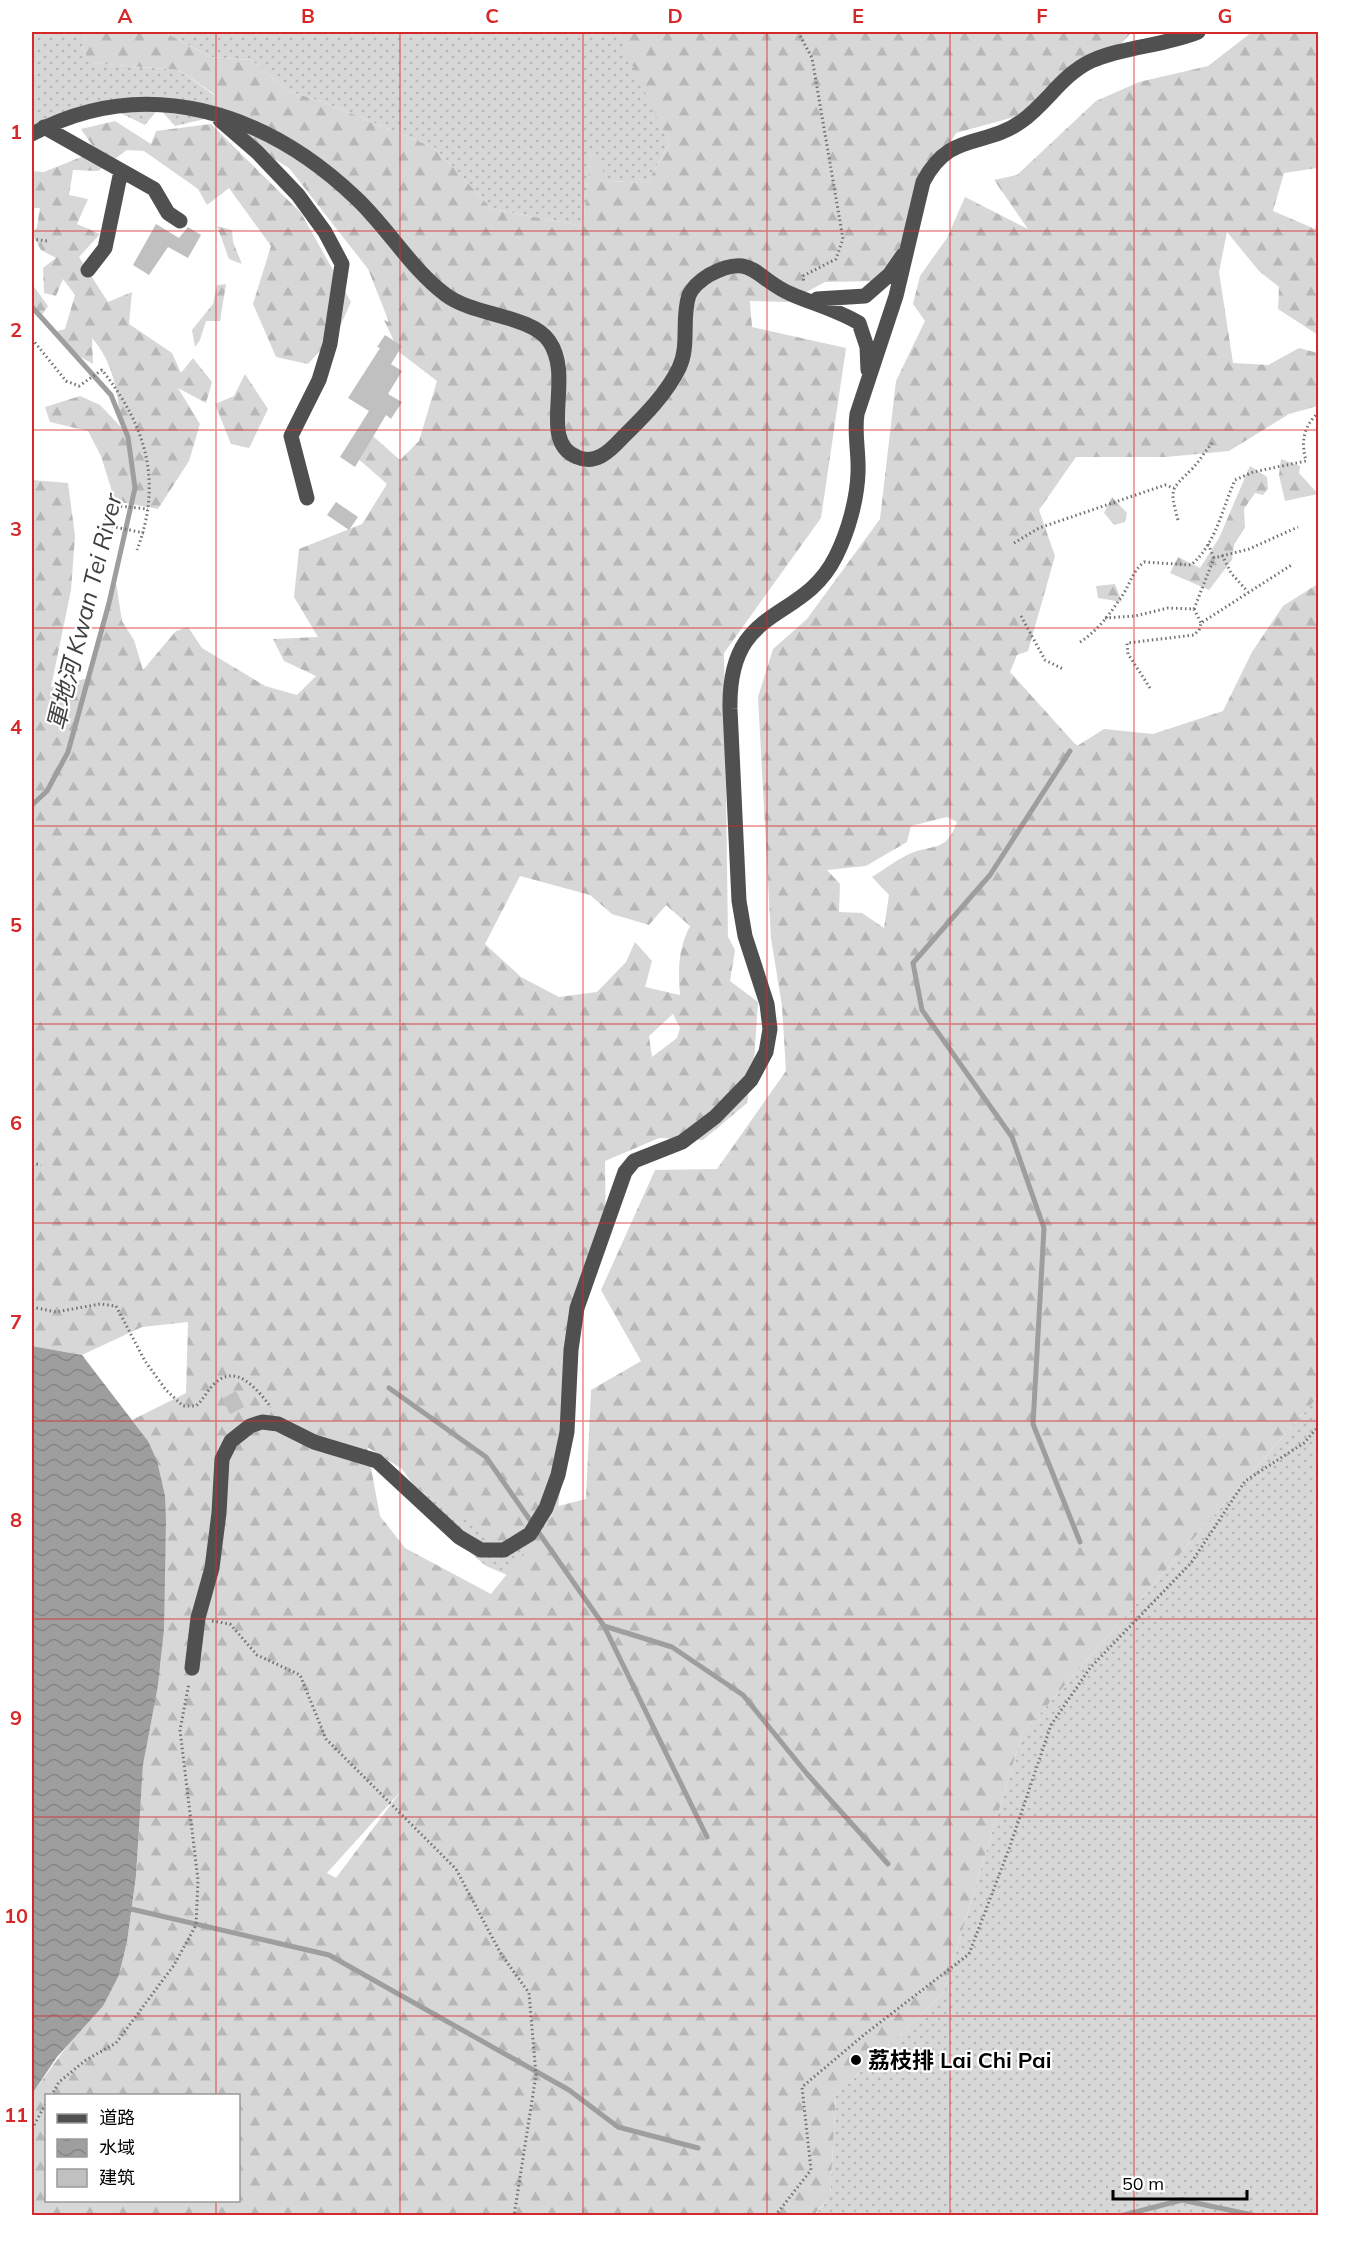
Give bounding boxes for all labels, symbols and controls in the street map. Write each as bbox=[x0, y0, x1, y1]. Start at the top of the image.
text: A bbox=[118, 3, 133, 28]
text: B bbox=[301, 3, 315, 28]
text: C bbox=[485, 3, 499, 28]
text: D bbox=[667, 3, 683, 28]
text: E bbox=[852, 3, 864, 28]
text: F bbox=[1036, 3, 1048, 28]
text: G bbox=[1218, 3, 1232, 28]
text: 1 bbox=[10, 119, 22, 144]
text: 2 bbox=[10, 317, 22, 342]
water label: 軍地河 Kwan Tei River bbox=[40, 489, 128, 733]
text: 3 bbox=[10, 516, 22, 541]
text: 4 bbox=[10, 714, 22, 739]
text: 5 bbox=[10, 912, 22, 937]
text: 6 bbox=[10, 1110, 22, 1135]
text: 7 bbox=[10, 1309, 22, 1334]
text: 8 bbox=[10, 1507, 22, 1532]
text: 9 bbox=[10, 1705, 22, 1730]
text: 10 bbox=[4, 1903, 28, 1928]
place label: 荔枝排 Lai Chi Pai bbox=[868, 2046, 1051, 2074]
marker: 荔枝排 Lai Chi Pai bbox=[849, 2053, 863, 2067]
legend bbox=[45, 2094, 240, 2202]
text: 11 bbox=[4, 2102, 28, 2127]
text: 道路 bbox=[99, 2106, 135, 2129]
text: 水域 bbox=[99, 2136, 135, 2159]
scale bar bbox=[1113, 2163, 1246, 2201]
text: 建筑 bbox=[99, 2166, 135, 2189]
text: 50 m bbox=[1122, 2172, 1164, 2195]

